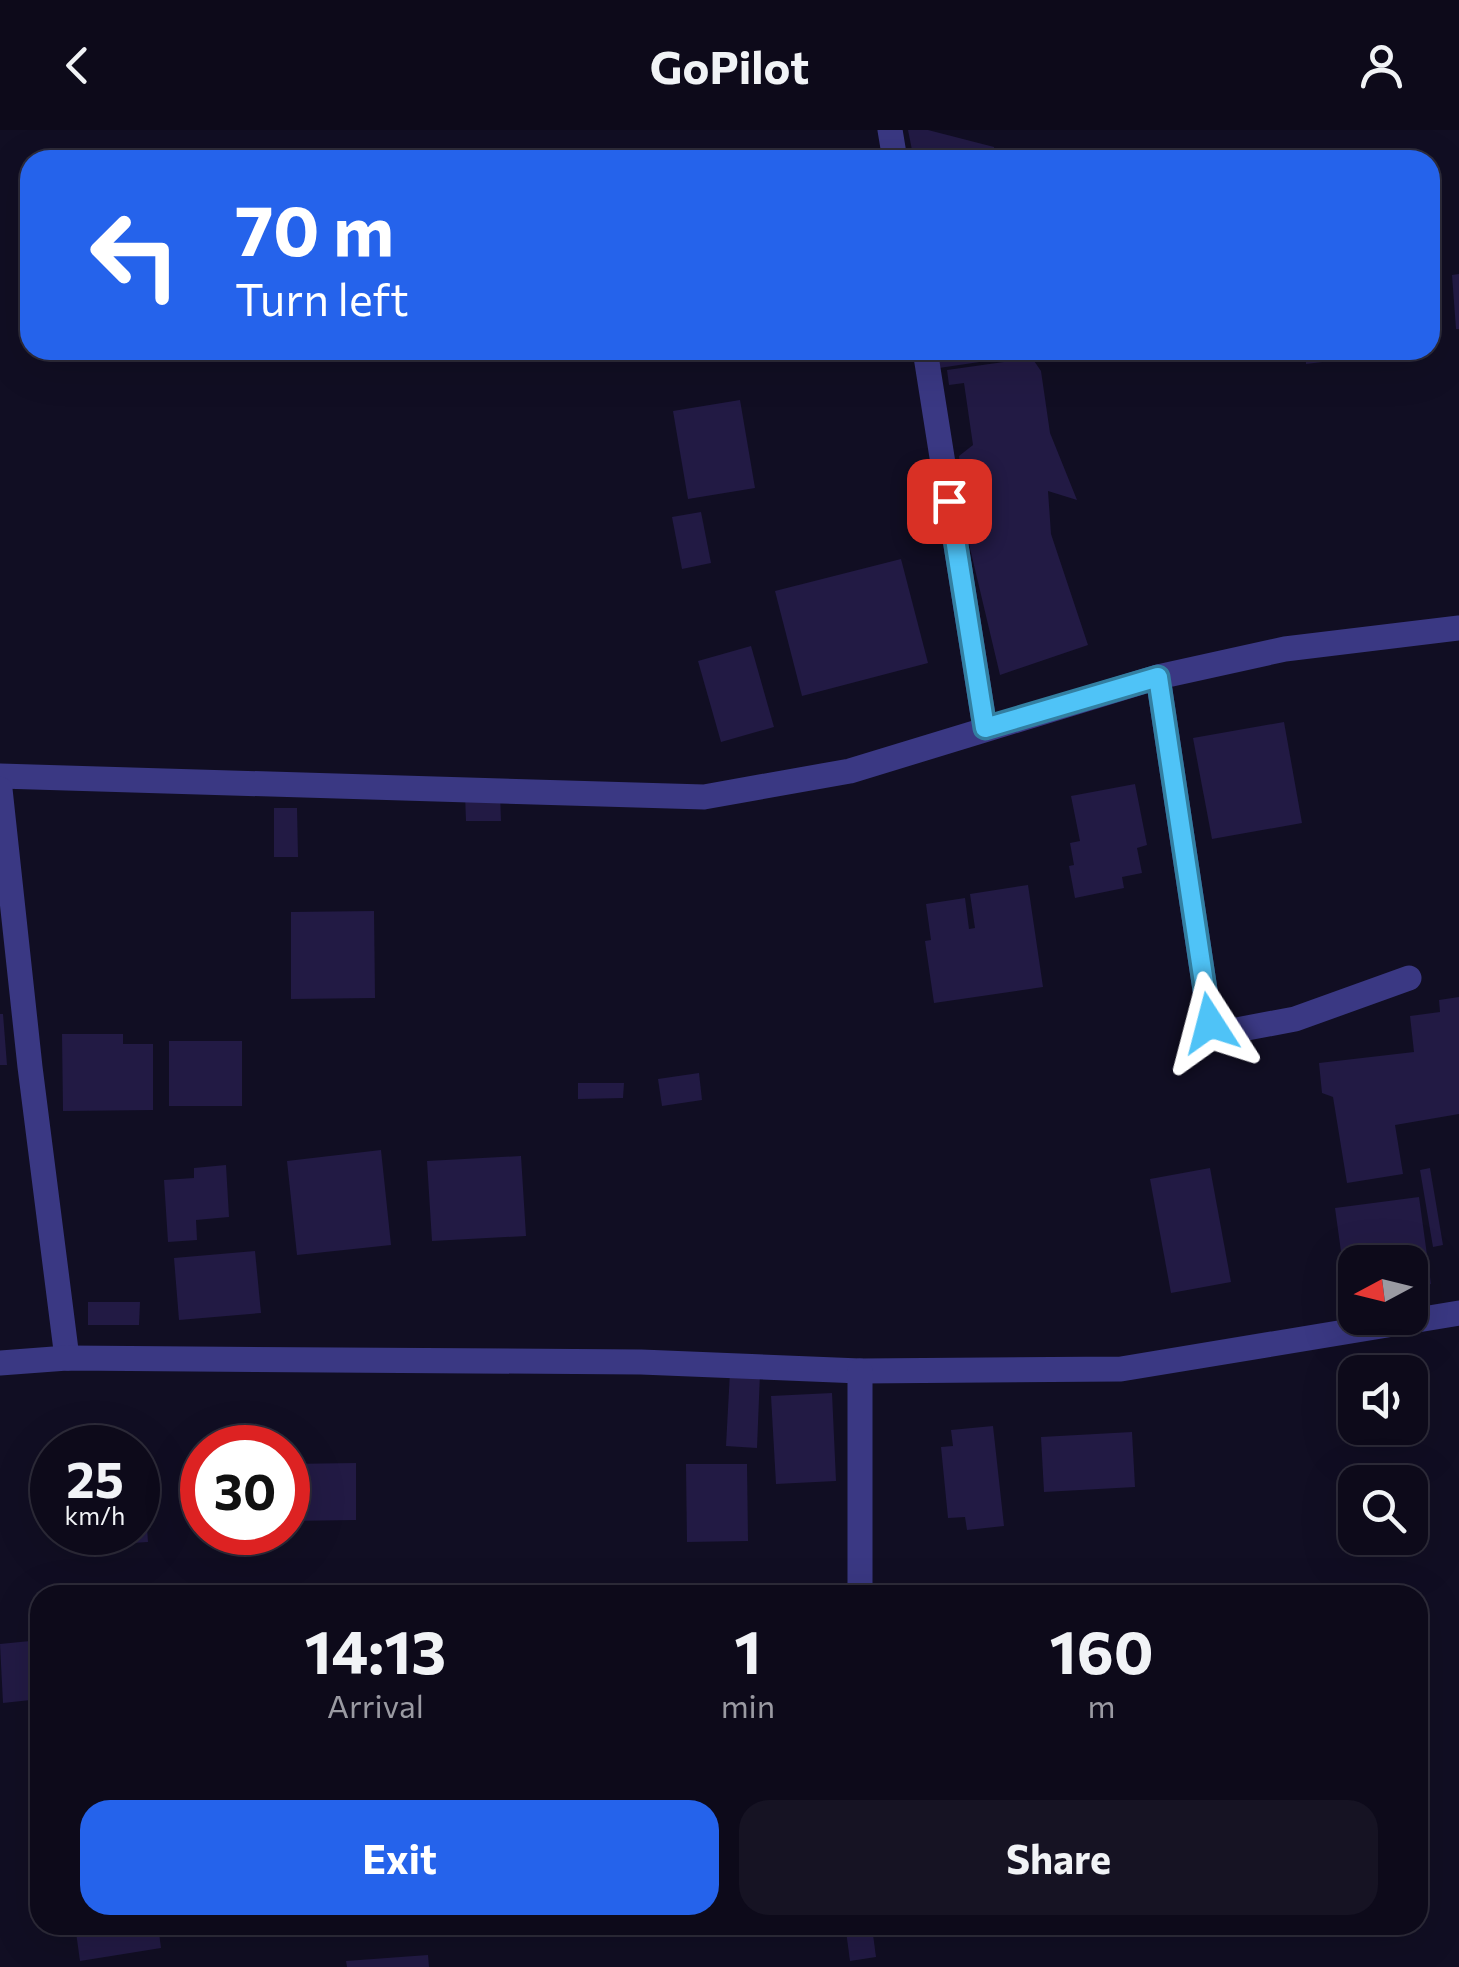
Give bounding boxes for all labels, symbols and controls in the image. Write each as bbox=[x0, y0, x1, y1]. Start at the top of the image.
icon: back bbox=[50, 38, 105, 93]
text: GoPilot bbox=[650, 38, 809, 93]
icon: person bbox=[1354, 38, 1409, 93]
text: 70 m bbox=[235, 185, 394, 270]
icon: left bbox=[70, 190, 200, 320]
text: Turn left bbox=[235, 270, 409, 325]
pin bbox=[907, 459, 992, 544]
icon: arrive bbox=[922, 474, 977, 529]
position arrow bbox=[1158, 971, 1262, 1075]
north arrow bbox=[1338, 1245, 1428, 1335]
map controls bbox=[1338, 1245, 1428, 1555]
button: sound bbox=[1338, 1355, 1428, 1445]
speed limit sign: 30 bbox=[180, 1425, 310, 1555]
text: 25 bbox=[66, 1447, 124, 1508]
button: search bbox=[1338, 1465, 1428, 1555]
text: km/h bbox=[65, 1500, 125, 1530]
text: 14:13 bbox=[304, 1613, 446, 1686]
text: 1 bbox=[734, 1613, 762, 1686]
text: 160 bbox=[1050, 1613, 1154, 1686]
text: Arrival bbox=[327, 1685, 424, 1725]
text: min bbox=[721, 1685, 775, 1725]
text: m bbox=[1088, 1685, 1116, 1725]
button: Exit bbox=[80, 1800, 719, 1915]
button: Share bbox=[739, 1800, 1378, 1915]

